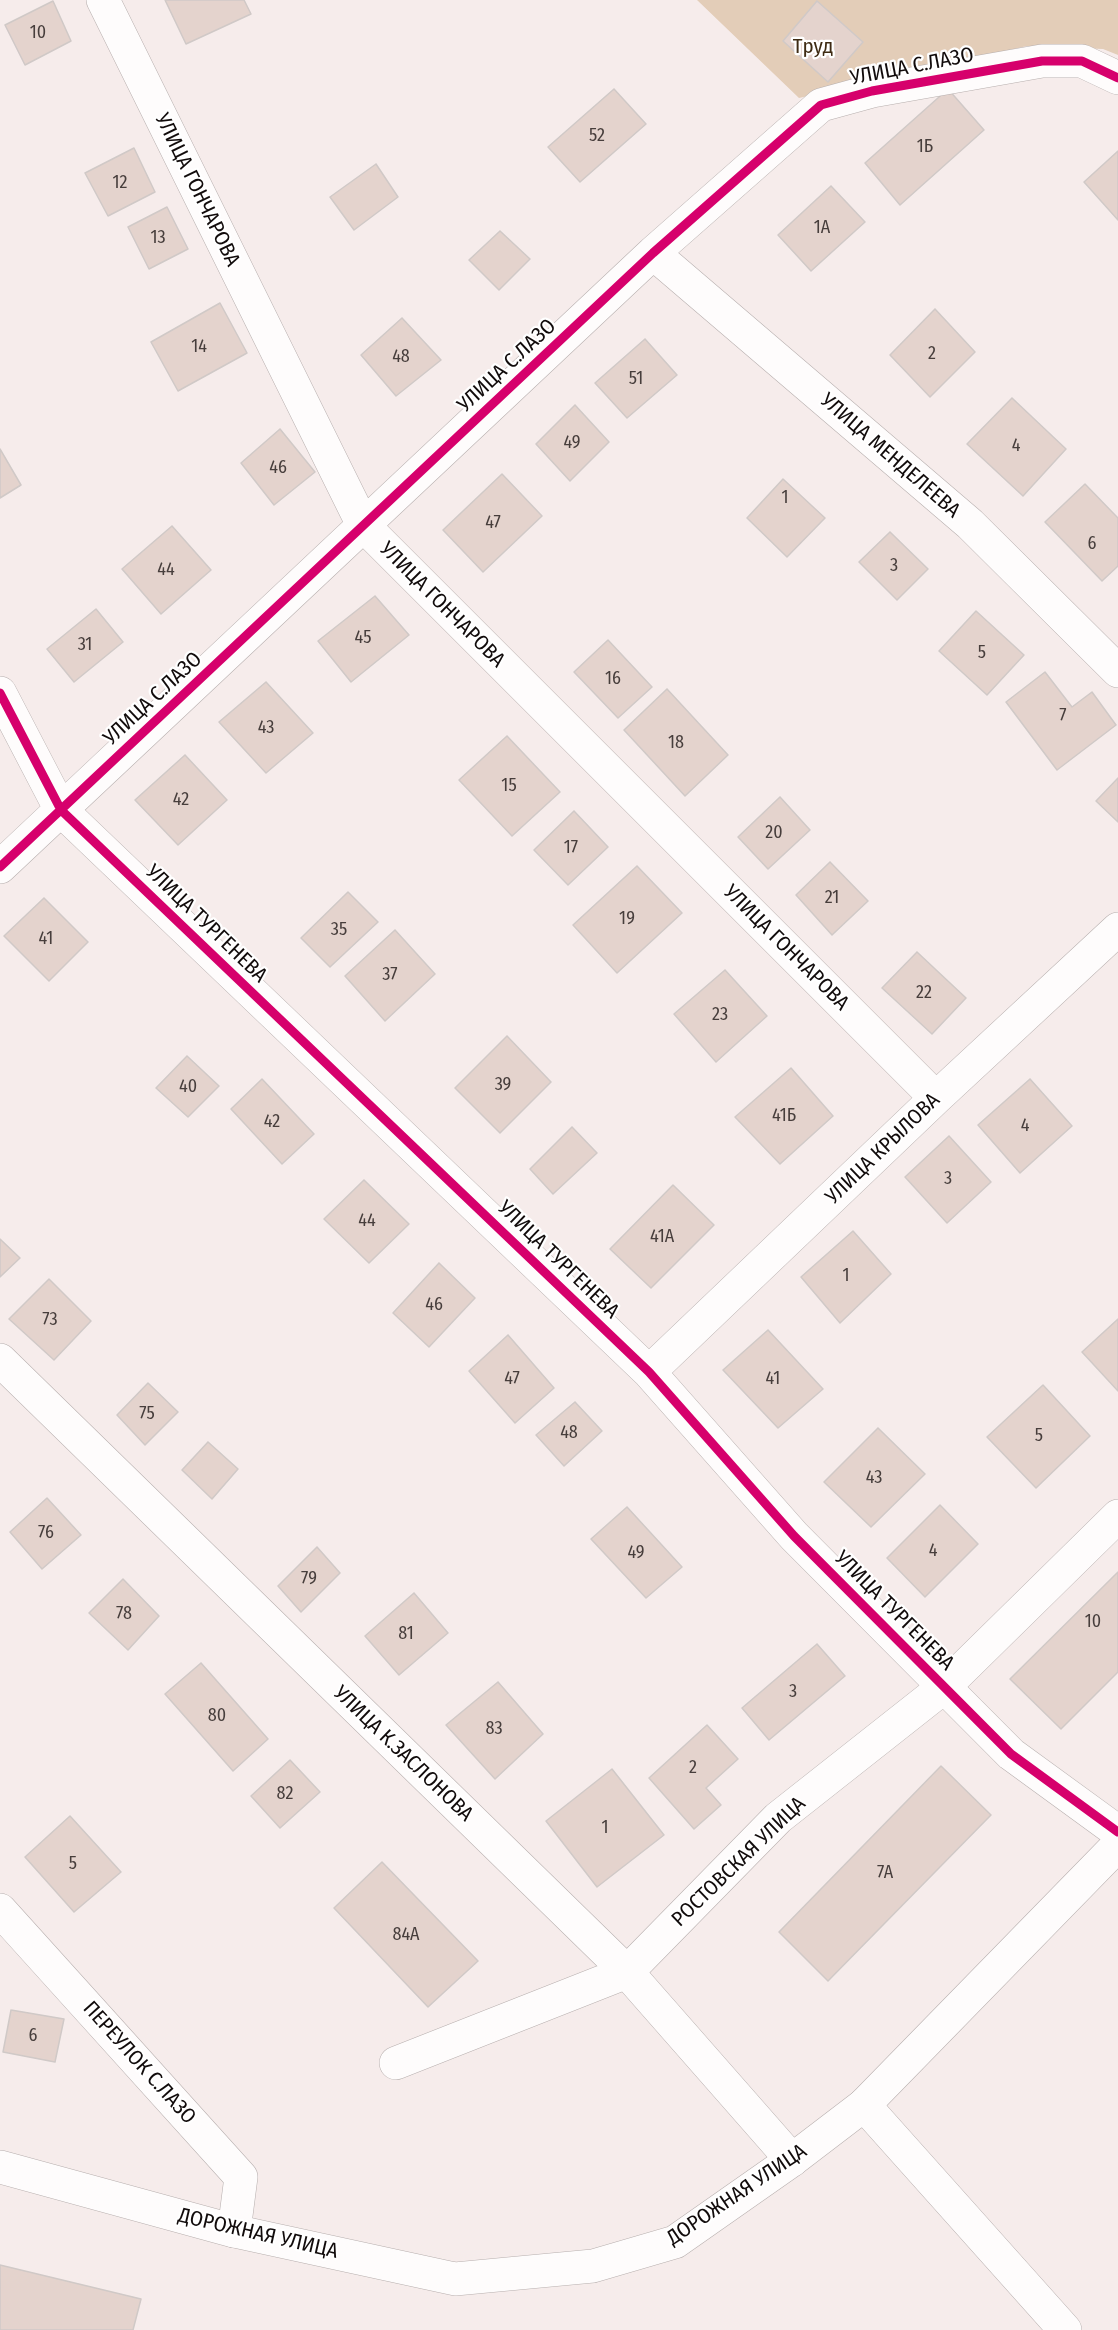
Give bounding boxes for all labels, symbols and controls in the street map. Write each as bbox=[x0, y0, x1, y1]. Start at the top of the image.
house number: 10 bbox=[30, 22, 46, 44]
park label: Труд bbox=[793, 34, 833, 60]
street label: УЛИЦА С.ЛАЗО bbox=[848, 43, 976, 91]
street label: УЛИЦА ГОНЧАРОВА bbox=[149, 109, 245, 271]
house number: 52 bbox=[589, 125, 605, 147]
house number: 1Б bbox=[917, 136, 933, 158]
house number: 12 bbox=[113, 172, 127, 194]
house number: 1А bbox=[814, 217, 830, 239]
house number: 13 bbox=[150, 227, 166, 249]
street label: УЛИЦА С.ЛАЗО bbox=[453, 314, 561, 418]
house number: 14 bbox=[191, 336, 207, 358]
house number: 2 bbox=[928, 343, 936, 365]
house number: 48 bbox=[392, 346, 410, 368]
house number: 51 bbox=[629, 368, 643, 390]
street label: УЛИЦА МЕНДЕЛЕЕВА bbox=[815, 388, 965, 524]
house number: 49 bbox=[563, 432, 581, 454]
house number: 4 bbox=[1012, 435, 1020, 457]
house number: 46 bbox=[269, 457, 287, 479]
house number: 1 bbox=[781, 487, 789, 509]
house number: 47 bbox=[485, 512, 501, 534]
house number: 6 bbox=[1088, 533, 1096, 555]
street label: УЛИЦА ГОНЧАРОВА bbox=[374, 537, 510, 673]
house number: 3 bbox=[890, 555, 898, 577]
house number: 44 bbox=[157, 559, 175, 581]
house number: 45 bbox=[355, 627, 371, 649]
house number: 31 bbox=[78, 634, 92, 656]
house number: 5 bbox=[978, 642, 986, 664]
street label: УЛИЦА С.ЛАЗО bbox=[99, 647, 207, 751]
house number: 16 bbox=[605, 668, 621, 690]
house number: 7 bbox=[1059, 705, 1067, 727]
house number: 43 bbox=[258, 717, 274, 739]
house number: 18 bbox=[668, 732, 684, 754]
house number: 15 bbox=[501, 775, 517, 797]
house number: 42 bbox=[173, 789, 189, 811]
house number: 20 bbox=[765, 822, 783, 844]
house number: 17 bbox=[564, 837, 578, 859]
street label: УЛИЦА ТУРГЕНЕВА bbox=[140, 860, 272, 988]
street label: УЛИЦА ГОНЧАРОВА bbox=[718, 880, 854, 1016]
house number: 21 bbox=[825, 887, 839, 909]
house number: 19 bbox=[619, 908, 635, 930]
house number: 35 bbox=[331, 919, 347, 941]
house number: 41 bbox=[39, 928, 53, 950]
house number: 37 bbox=[382, 964, 398, 986]
house number: 22 bbox=[916, 982, 932, 1004]
house number: 23 bbox=[712, 1004, 728, 1026]
house number: 39 bbox=[495, 1074, 511, 1096]
house number: 40 bbox=[179, 1076, 197, 1098]
street label: УЛИЦА КРЫЛОВА bbox=[821, 1088, 945, 1210]
house number: 41Б bbox=[772, 1105, 796, 1127]
house number: 42 bbox=[264, 1111, 280, 1133]
house number: 4 bbox=[1021, 1115, 1029, 1137]
house number: 3 bbox=[944, 1168, 952, 1190]
street label: УЛИЦА ТУРГЕНЕВА bbox=[492, 1196, 624, 1324]
house number: 44 bbox=[358, 1210, 376, 1232]
house number: 41А bbox=[650, 1226, 674, 1248]
house number: 1 bbox=[842, 1265, 850, 1287]
house number: 46 bbox=[425, 1294, 443, 1316]
house number: 73 bbox=[42, 1309, 58, 1331]
house number: 47 bbox=[504, 1368, 520, 1390]
house number: 41 bbox=[766, 1368, 780, 1390]
house number: 75 bbox=[139, 1403, 155, 1425]
house number: 48 bbox=[560, 1422, 578, 1444]
house number: 5 bbox=[1035, 1425, 1043, 1447]
house number: 43 bbox=[866, 1467, 882, 1489]
house number: 76 bbox=[38, 1522, 54, 1544]
house number: 4 bbox=[929, 1540, 937, 1562]
house number: 49 bbox=[627, 1542, 645, 1564]
street label: УЛИЦА ТУРГЕНЕВА bbox=[829, 1546, 959, 1676]
house number: 79 bbox=[301, 1568, 317, 1590]
house number: 78 bbox=[116, 1603, 132, 1625]
house number: 10 bbox=[1085, 1611, 1101, 1633]
house number: 81 bbox=[398, 1623, 414, 1645]
street label: УЛИЦА К.ЗАСЛОНОВА bbox=[328, 1681, 478, 1827]
house number: 3 bbox=[789, 1681, 797, 1703]
house number: 80 bbox=[208, 1705, 226, 1727]
house number: 83 bbox=[485, 1718, 503, 1740]
house number: 2 bbox=[689, 1757, 697, 1779]
house number: 82 bbox=[277, 1783, 293, 1805]
street label: РОСТОВСКАЯ УЛИЦА bbox=[667, 1792, 811, 1932]
house number: 1 bbox=[601, 1817, 609, 1839]
house number: 5 bbox=[69, 1853, 77, 1875]
house number: 7А bbox=[877, 1862, 893, 1884]
house number: 84А bbox=[392, 1924, 420, 1946]
street label: ПЕРЕУЛОК С.ЛАЗО bbox=[77, 1996, 201, 2130]
house number: 6 bbox=[29, 2025, 37, 2047]
street label: ДОРОЖНАЯ УЛИЦА bbox=[662, 2139, 812, 2251]
street label: ДОРОЖНАЯ УЛИЦА bbox=[176, 2203, 340, 2265]

